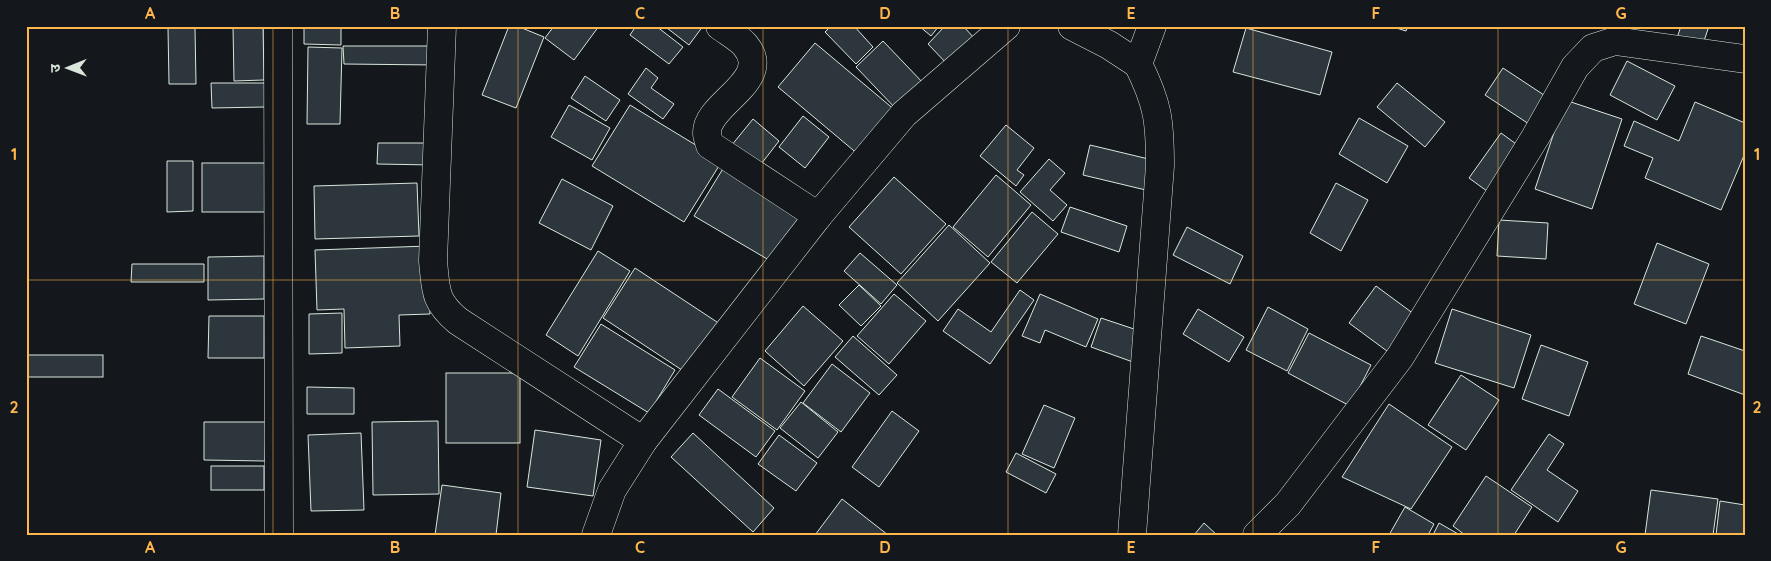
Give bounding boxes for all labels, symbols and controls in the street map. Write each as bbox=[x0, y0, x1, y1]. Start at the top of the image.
text: A bbox=[145, 3, 156, 23]
text: B bbox=[390, 3, 400, 23]
text: C bbox=[635, 3, 645, 23]
text: D bbox=[879, 3, 891, 23]
text: E bbox=[1126, 3, 1136, 23]
text: F bbox=[1372, 3, 1381, 23]
text: G bbox=[1615, 3, 1627, 23]
north arrow bbox=[42, 42, 92, 92]
text: उ bbox=[46, 63, 64, 72]
text: 1 bbox=[11, 144, 17, 164]
text: 1 bbox=[1754, 144, 1760, 164]
text: 2 bbox=[9, 397, 19, 417]
text: 2 bbox=[1752, 397, 1762, 417]
text: A bbox=[145, 537, 156, 557]
text: B bbox=[390, 537, 400, 557]
text: C bbox=[635, 537, 645, 557]
text: D bbox=[879, 537, 891, 557]
text: E bbox=[1126, 537, 1136, 557]
text: F bbox=[1372, 537, 1381, 557]
text: G bbox=[1615, 537, 1627, 557]

